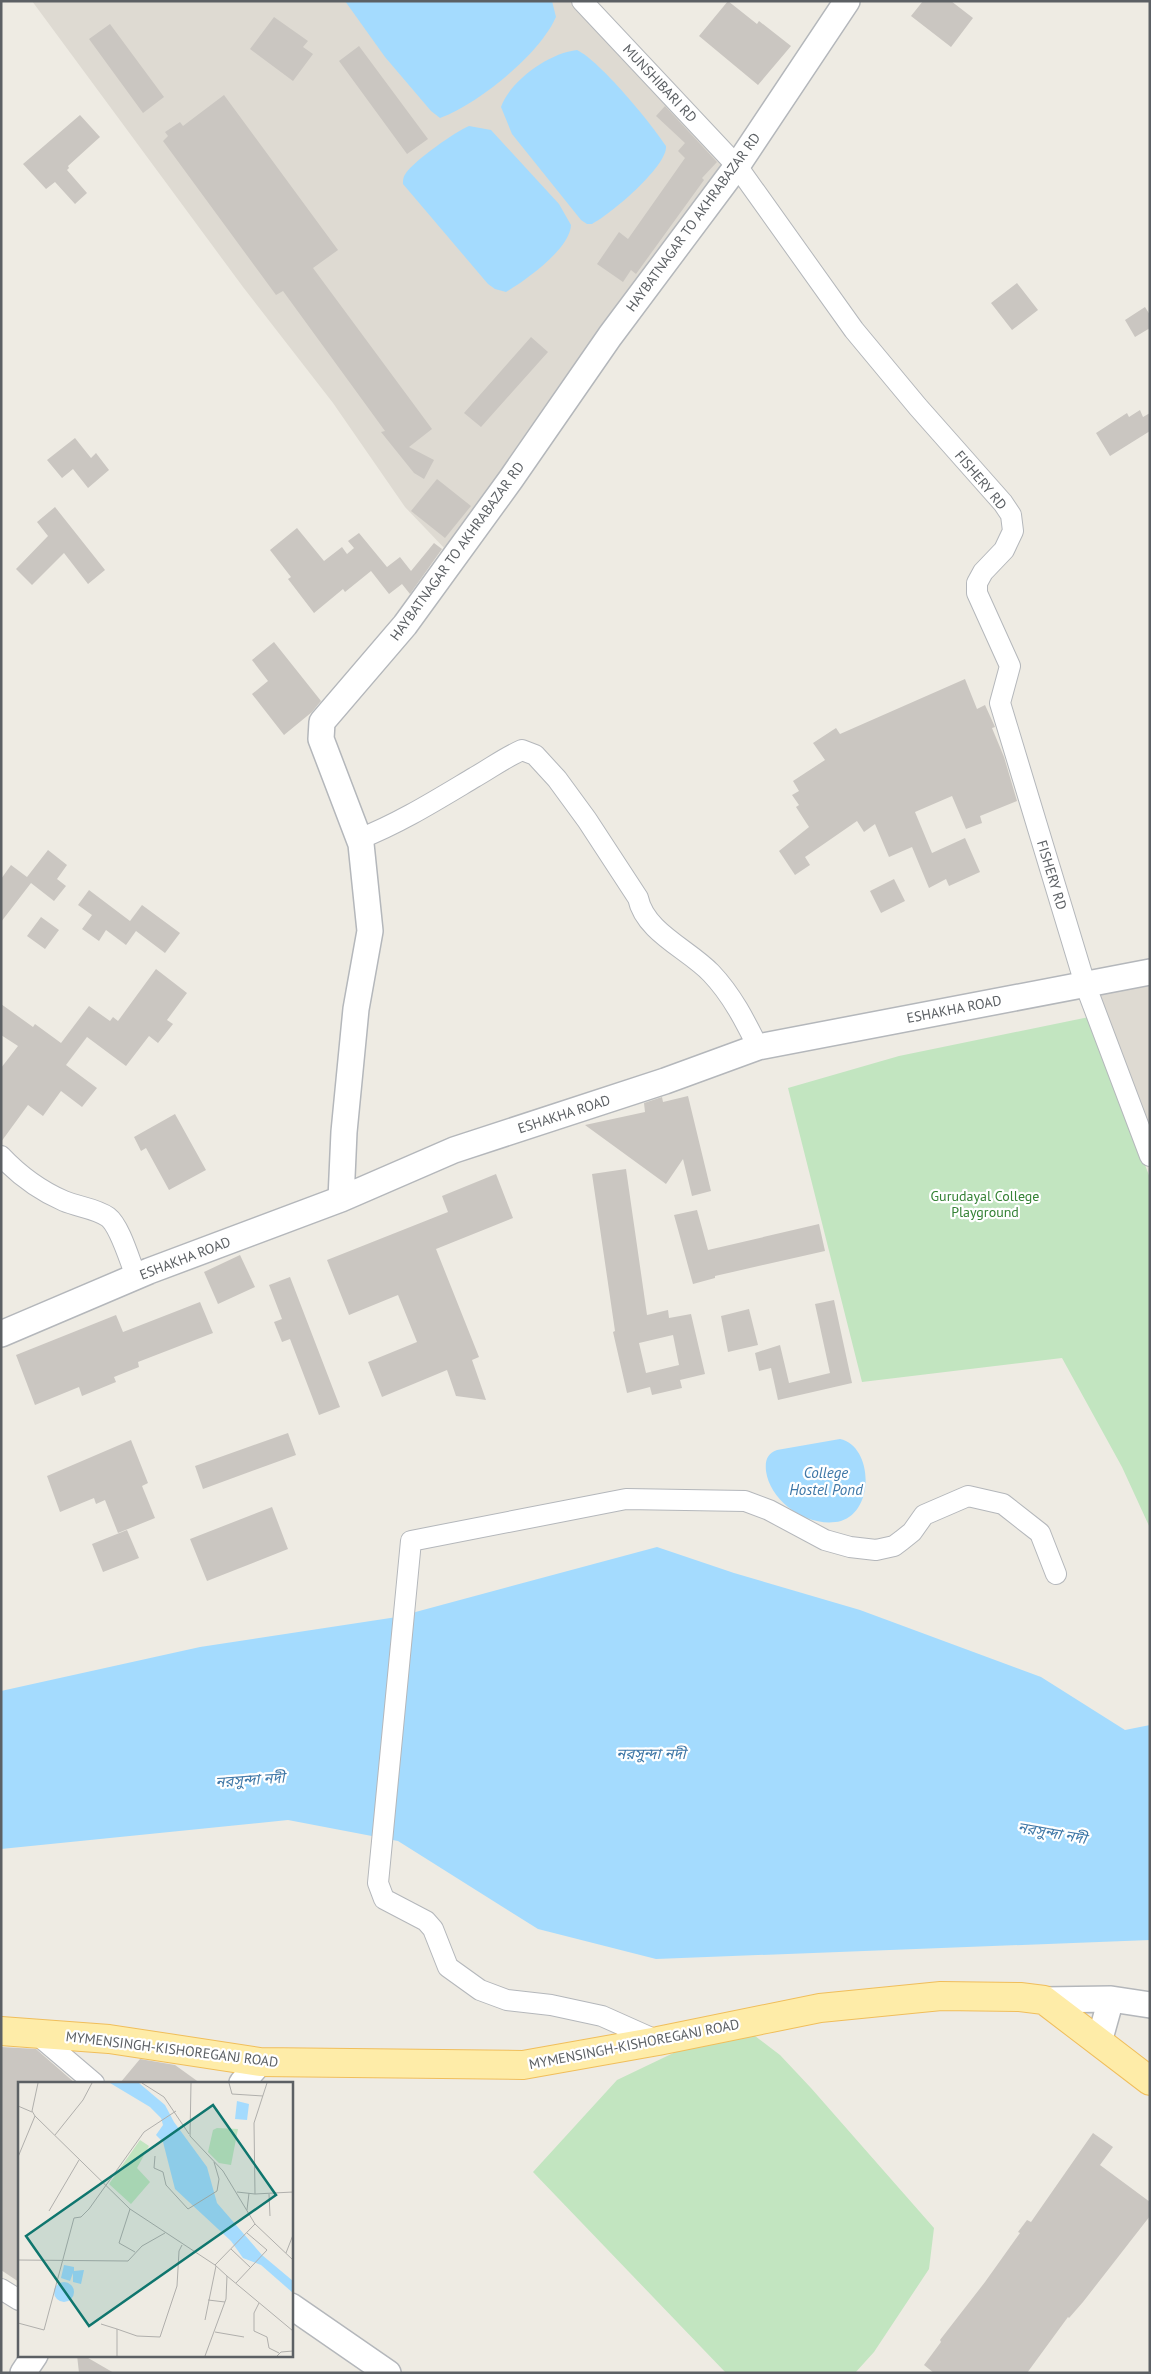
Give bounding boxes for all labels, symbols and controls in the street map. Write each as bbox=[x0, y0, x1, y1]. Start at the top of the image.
street label: MUNSHIBARI RD bbox=[619, 40, 701, 126]
street label: HAYBATNAGAR TO AKHRABAZAR RD bbox=[622, 129, 764, 315]
street label: FISHERY RD bbox=[951, 447, 1011, 513]
street label: HAYBATNAGAR TO AKHRABAZAR RD bbox=[386, 458, 528, 644]
street label: FISHERY RD bbox=[1033, 838, 1071, 912]
street label: ESHAKHA ROAD bbox=[905, 991, 1003, 1027]
street label: ESHAKHA ROAD bbox=[516, 1091, 612, 1137]
park label: Gurudayal College Playground bbox=[931, 1187, 1039, 1221]
street label: ESHAKHA ROAD bbox=[137, 1232, 233, 1284]
water label: College Hostel Pond bbox=[789, 1463, 863, 1499]
water label: নরসুন্দা নদী bbox=[616, 1744, 689, 1763]
water label: নরসুন্দা নদী bbox=[215, 1767, 288, 1791]
water label: নরসুন্দা নদী bbox=[1016, 1817, 1091, 1848]
street label: MYMENSINGH-KISHOREGANJ ROAD bbox=[527, 2015, 741, 2073]
street label: MYMENSINGH-KISHOREGANJ ROAD bbox=[65, 2027, 279, 2071]
inset map bbox=[18, 2082, 292, 2356]

